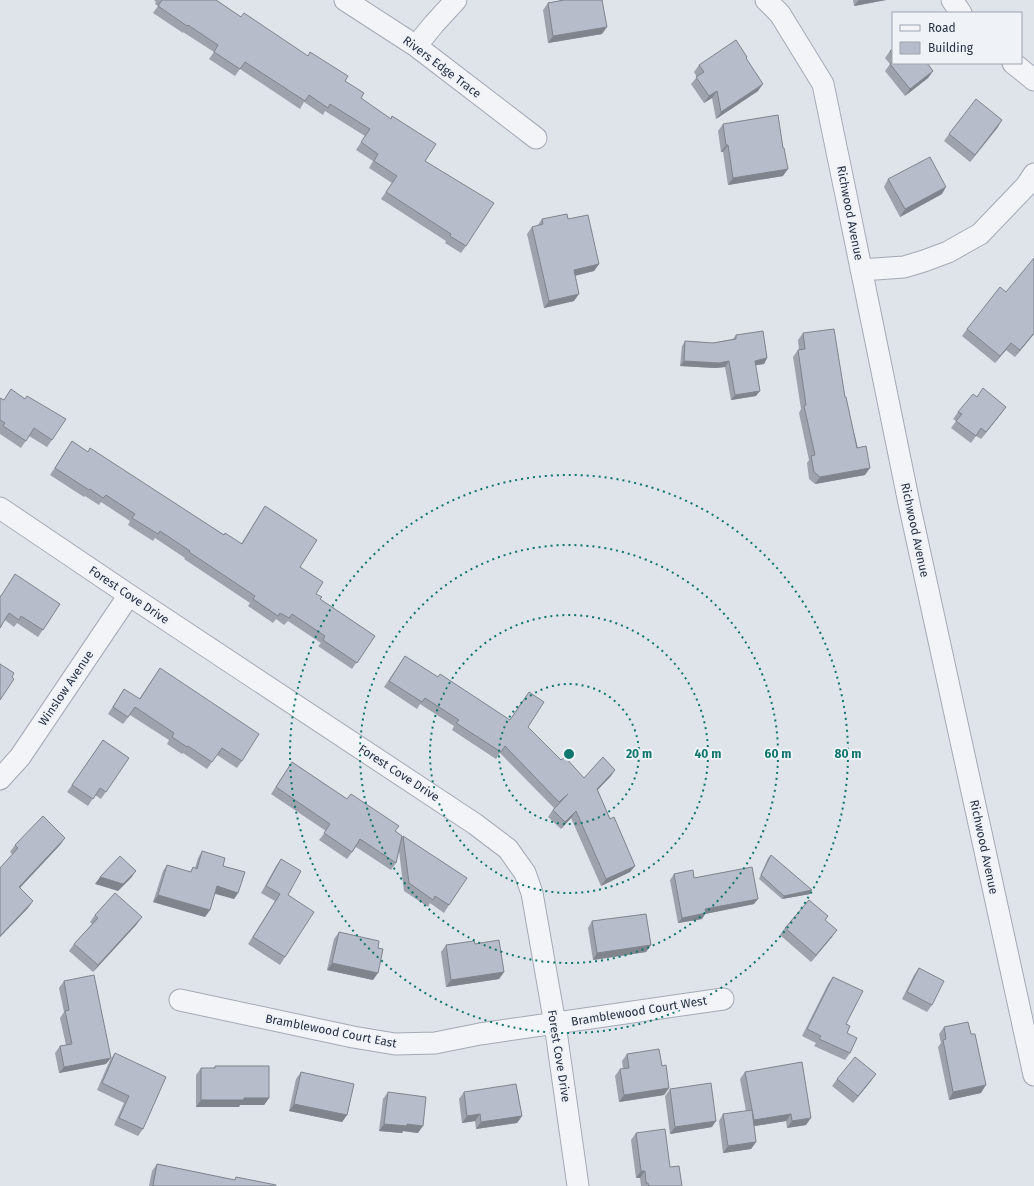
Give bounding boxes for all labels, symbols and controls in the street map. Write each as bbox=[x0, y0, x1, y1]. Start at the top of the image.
legend bbox=[892, 12, 1022, 64]
text: Road bbox=[928, 21, 956, 35]
street label: Rivers Edge Trace bbox=[400, 33, 484, 101]
text: Building bbox=[928, 41, 974, 55]
street label: Richwood Avenue bbox=[834, 164, 866, 262]
street label: Richwood Avenue bbox=[898, 481, 932, 579]
street label: Forest Cove Drive bbox=[86, 563, 172, 627]
street label: Winslow Avenue bbox=[36, 648, 96, 728]
street label: Forest Cove Drive bbox=[356, 742, 442, 804]
centre of rings bbox=[562, 747, 576, 761]
text: 20 m bbox=[626, 747, 652, 761]
text: 40 m bbox=[695, 747, 721, 761]
text: 60 m bbox=[765, 747, 791, 761]
text: 80 m bbox=[835, 747, 861, 761]
street label: Richwood Avenue bbox=[967, 798, 1001, 896]
street label: Bramblewood Court West bbox=[570, 993, 709, 1029]
street label: Forest Cove Drive bbox=[545, 1009, 573, 1103]
street label: Bramblewood Court East bbox=[264, 1011, 399, 1051]

